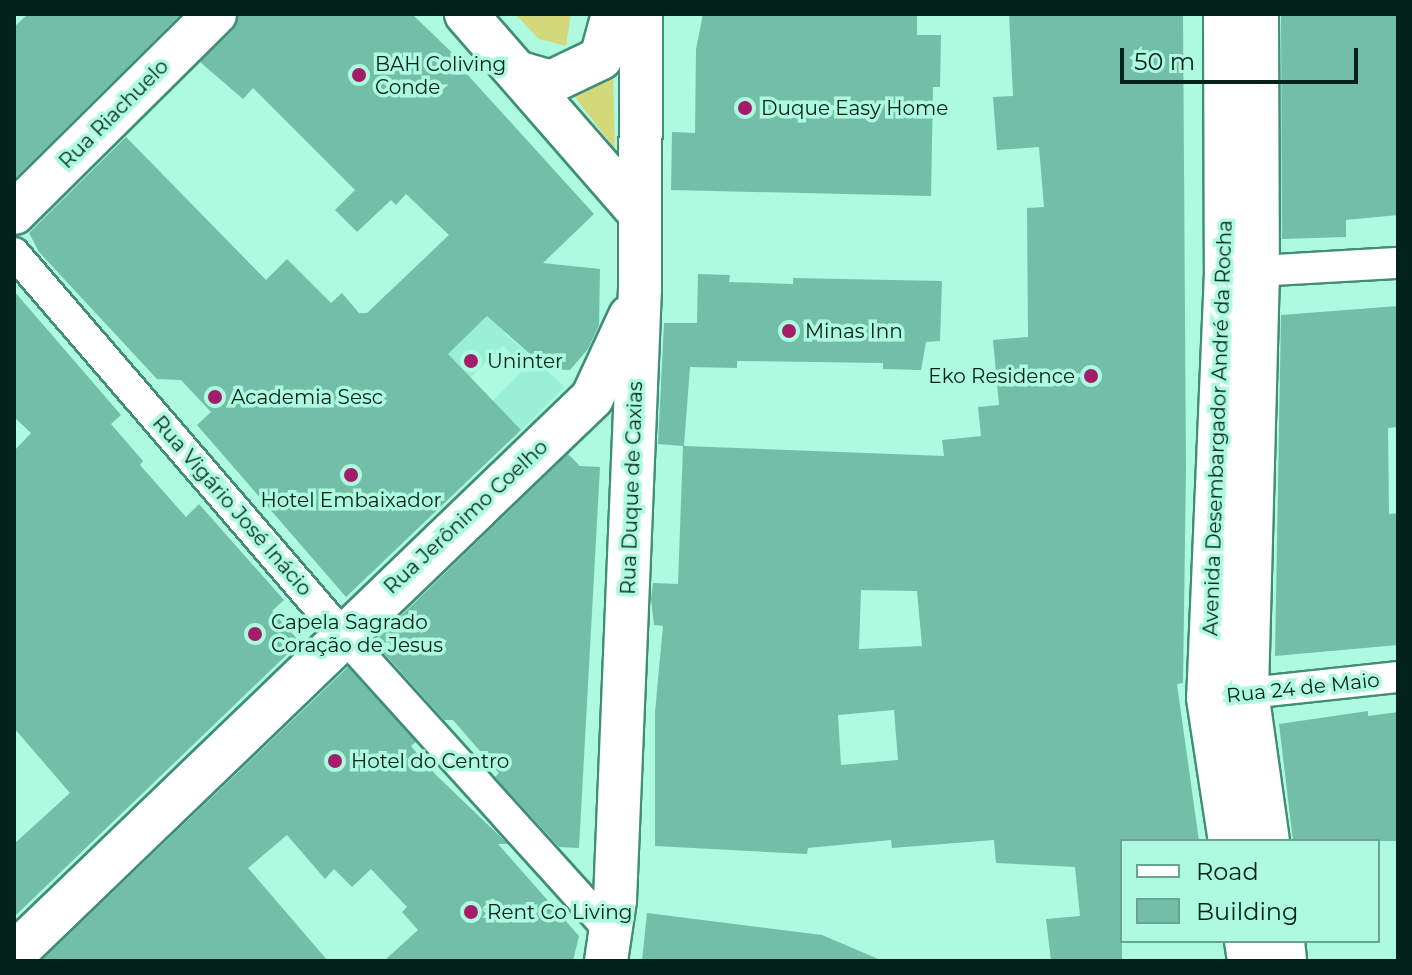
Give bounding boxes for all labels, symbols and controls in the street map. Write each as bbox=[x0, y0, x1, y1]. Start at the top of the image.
scale bar bbox=[1124, 32, 1362, 82]
text: 50 m bbox=[1134, 47, 1195, 76]
place label: BAH Coliving Conde bbox=[375, 52, 506, 99]
street label: Rua Riachuelo bbox=[54, 54, 174, 174]
marker: BAH Coliving Conde bbox=[350, 66, 368, 84]
place label: Duque Easy Home bbox=[761, 96, 948, 120]
marker: Duque Easy Home bbox=[736, 99, 754, 117]
street label: Avenida Desembargador André da Rocha bbox=[1199, 220, 1237, 636]
place label: Minas Inn bbox=[805, 319, 903, 343]
marker: Minas Inn bbox=[780, 322, 798, 340]
place label: Uninter bbox=[487, 349, 563, 373]
marker: Uninter bbox=[462, 352, 480, 370]
place label: Eko Residence bbox=[928, 364, 1075, 388]
marker: Eko Residence bbox=[1082, 367, 1100, 385]
street label: Rua Duque de Caxias bbox=[616, 381, 648, 595]
place label: Academia Sesc bbox=[231, 385, 383, 409]
marker: Academia Sesc bbox=[206, 388, 224, 406]
street label: Rua Vigário José Inácio bbox=[147, 411, 317, 601]
street label: Rua Jerônimo Coelho bbox=[379, 435, 553, 599]
marker: Hotel Embaixador bbox=[342, 466, 360, 484]
place label: Hotel Embaixador bbox=[261, 488, 441, 512]
place label: Capela Sagrado Coração de Jesus bbox=[271, 610, 443, 657]
marker: Capela Sagrado Coração de Jesus bbox=[246, 625, 264, 643]
street label: Rua 24 de Maio bbox=[1225, 668, 1381, 708]
place label: Hotel do Centro bbox=[351, 749, 509, 773]
marker: Hotel do Centro bbox=[326, 752, 344, 770]
legend bbox=[1120, 839, 1380, 943]
text: Road bbox=[1196, 857, 1259, 886]
text: Building bbox=[1196, 897, 1299, 926]
place label: Rent Co Living bbox=[487, 900, 633, 924]
marker: Rent Co Living bbox=[462, 903, 480, 921]

